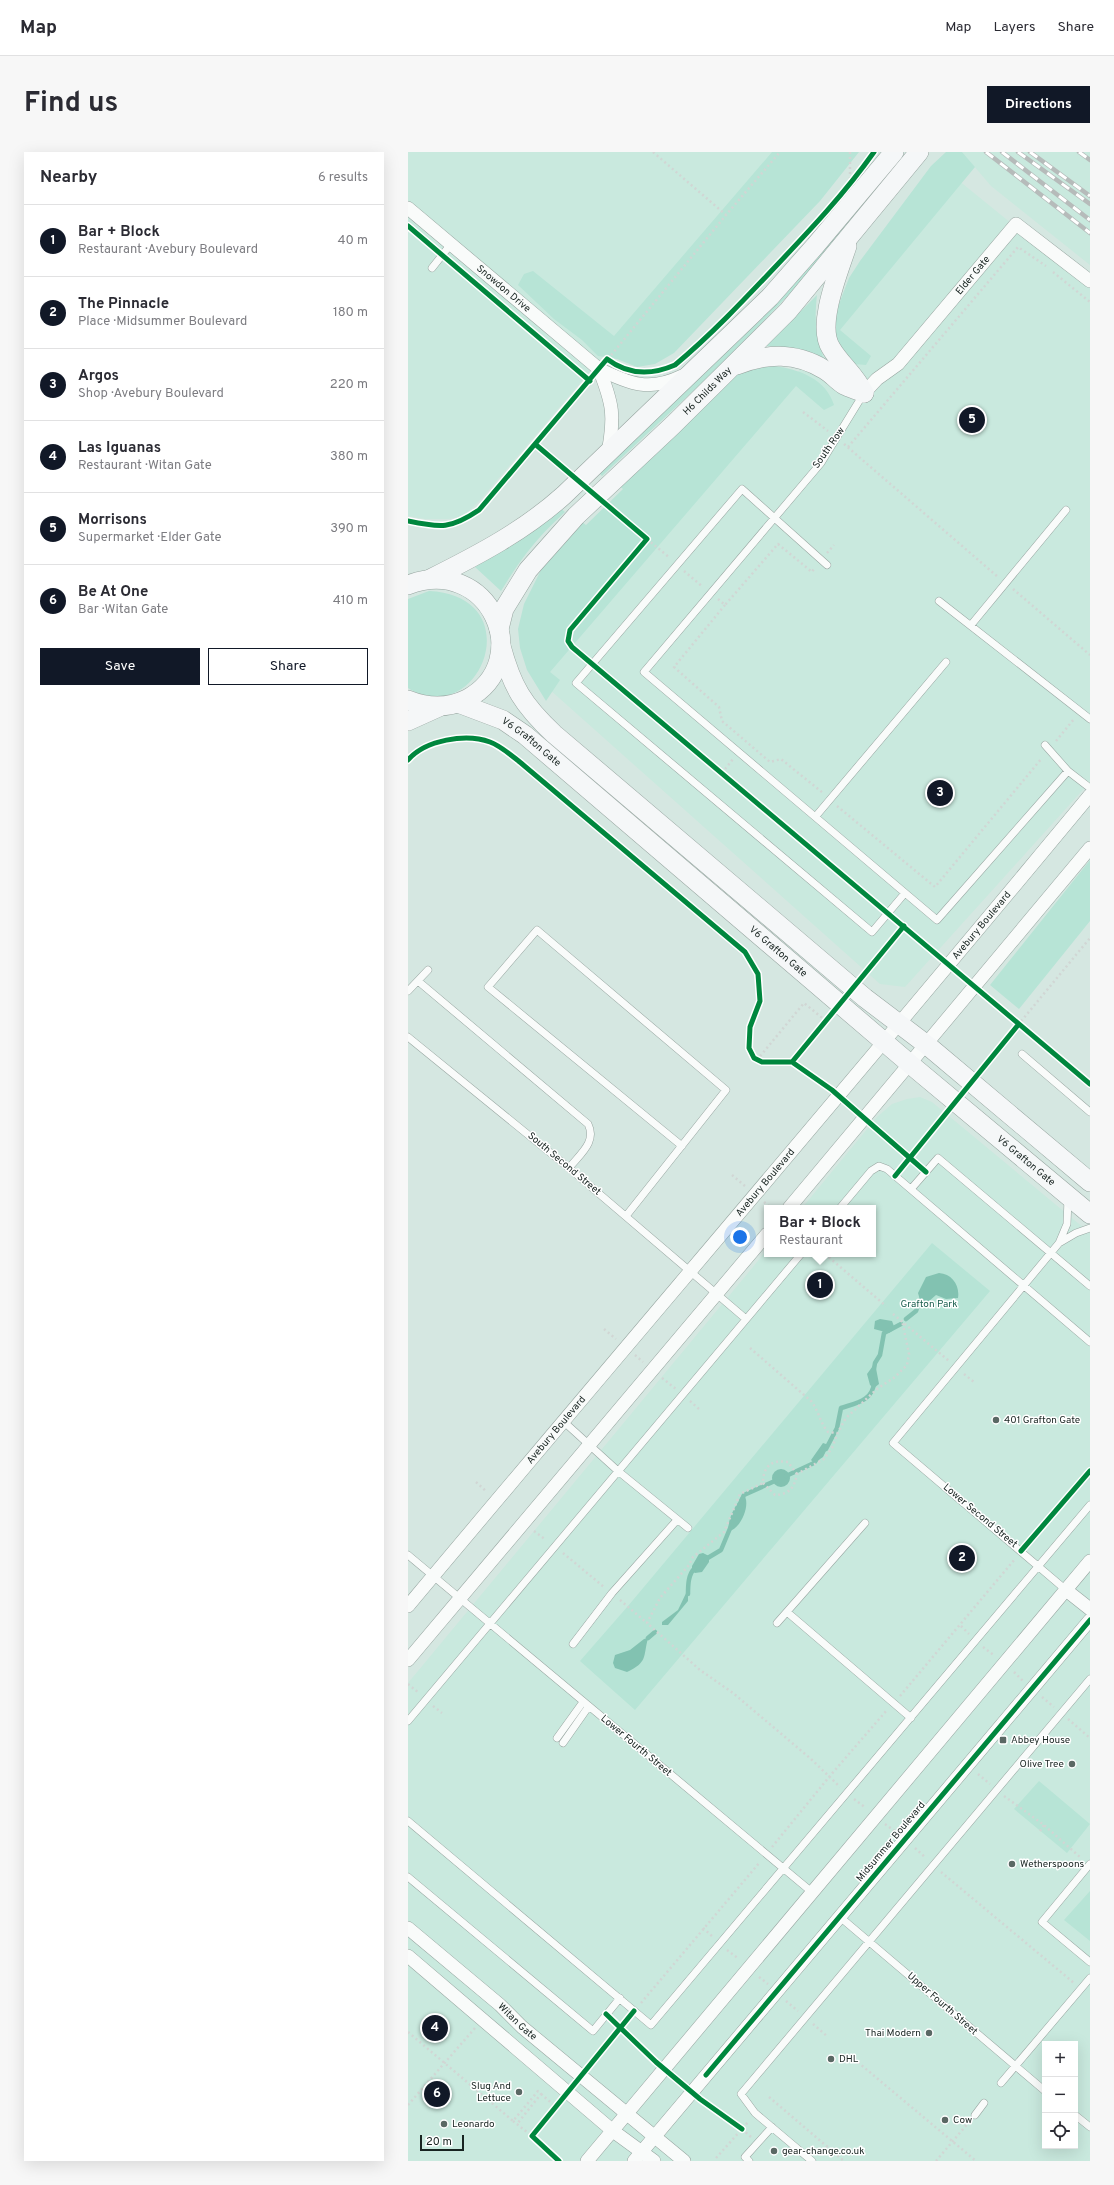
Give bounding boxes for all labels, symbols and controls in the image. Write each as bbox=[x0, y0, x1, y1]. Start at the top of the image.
text: Map bbox=[20, 16, 57, 40]
text: Map bbox=[945, 19, 971, 36]
text: Layers bbox=[993, 19, 1035, 36]
text: Share bbox=[1057, 19, 1094, 36]
text: Find us bbox=[24, 86, 118, 122]
button: Directions bbox=[987, 86, 1090, 123]
text: Nearby bbox=[40, 167, 97, 189]
text: 6 results bbox=[318, 170, 368, 186]
text: Bar + Block bbox=[78, 223, 160, 242]
text: 1 bbox=[50, 233, 56, 249]
text: 40 m bbox=[338, 233, 368, 249]
text: Restaurant · Avebury Boulevard bbox=[78, 242, 258, 258]
street label: Elder Gate bbox=[953, 253, 993, 297]
street label: Snowdon Drive bbox=[474, 262, 533, 315]
text: The Pinnacle bbox=[78, 295, 169, 314]
text: 2 bbox=[49, 305, 57, 321]
text: 180 m bbox=[333, 305, 368, 321]
text: Place · Midsummer Boulevard bbox=[78, 314, 247, 330]
street label: H6 Childs Way bbox=[680, 364, 735, 418]
text: Argos bbox=[78, 367, 119, 386]
text: 3 bbox=[49, 377, 57, 393]
text: 220 m bbox=[330, 377, 368, 393]
text: Shop · Avebury Boulevard bbox=[78, 386, 224, 402]
pin: 5 bbox=[959, 405, 985, 435]
street label: South Row bbox=[810, 425, 848, 471]
text: Las Iguanas bbox=[78, 439, 161, 458]
text: 4 bbox=[49, 449, 57, 465]
text: 380 m bbox=[330, 449, 368, 465]
text: Restaurant · Witan Gate bbox=[78, 458, 212, 474]
text: Morrisons bbox=[78, 511, 147, 530]
text: 5 bbox=[49, 521, 57, 537]
text: 390 m bbox=[330, 521, 368, 537]
text: Supermarket · Elder Gate bbox=[78, 530, 221, 546]
text: Be At One bbox=[78, 583, 148, 602]
text: 6 bbox=[49, 593, 57, 609]
text: 410 m bbox=[333, 593, 368, 609]
text: Bar · Witan Gate bbox=[78, 602, 168, 618]
button: Save bbox=[40, 648, 200, 685]
button: Share bbox=[208, 648, 368, 685]
street label: V6 Grafton Gate bbox=[499, 714, 564, 770]
pin: 3 bbox=[927, 778, 953, 808]
street label: Avebury Boulevard bbox=[949, 889, 1014, 962]
street label: V6 Grafton Gate bbox=[747, 923, 810, 980]
street label: South Second Street bbox=[525, 1130, 604, 1199]
street label: V6 Grafton Gate bbox=[994, 1132, 1058, 1189]
street label: Avebury Boulevard bbox=[733, 1146, 798, 1219]
popup bbox=[764, 1205, 876, 1257]
text: Bar + Block bbox=[779, 1214, 861, 1233]
your location bbox=[730, 1227, 750, 1247]
text: Restaurant bbox=[779, 1233, 843, 1249]
pin: 1 bbox=[807, 1270, 833, 1300]
park label: Grafton Park bbox=[900, 1298, 958, 1311]
street label: Avebury Boulevard bbox=[524, 1393, 588, 1467]
place label: 401 Grafton Gate bbox=[1004, 1414, 1080, 1427]
marker: 401 Grafton Gate bbox=[991, 1415, 1001, 1425]
street label: Lower Second Street bbox=[940, 1481, 1020, 1551]
pin: 2 bbox=[949, 1543, 975, 1573]
street label: Lower Fourth Street bbox=[598, 1712, 674, 1780]
place label: Abbey House bbox=[1011, 1734, 1070, 1747]
marker: Abbey House bbox=[998, 1735, 1008, 1745]
place label: Olive Tree bbox=[1020, 1758, 1064, 1771]
marker: Olive Tree bbox=[1067, 1759, 1077, 1769]
street label: Midsummer Boulevard bbox=[854, 1799, 928, 1885]
place label: Wetherspoons bbox=[1020, 1858, 1085, 1871]
marker: Wetherspoons bbox=[1007, 1859, 1017, 1869]
street label: Upper Fourth Street bbox=[904, 1970, 980, 2038]
street label: Witan Gate bbox=[495, 2000, 540, 2043]
pin: 4 bbox=[422, 2013, 448, 2043]
place label: Thai Modern bbox=[865, 2027, 921, 2040]
marker: Thai Modern bbox=[924, 2028, 934, 2038]
map controls bbox=[1042, 2041, 1078, 2149]
button: + bbox=[1042, 2041, 1078, 2077]
place label: DHL bbox=[839, 2053, 859, 2066]
marker: DHL bbox=[826, 2054, 836, 2064]
button: − bbox=[1042, 2077, 1078, 2113]
pin: 6 bbox=[424, 2079, 450, 2109]
place label: Slug And Lettuce bbox=[471, 2080, 511, 2105]
marker: Slug And Lettuce bbox=[514, 2087, 524, 2097]
button: locate bbox=[1042, 2113, 1078, 2149]
place label: Cow bbox=[953, 2114, 972, 2127]
marker: Cow bbox=[940, 2115, 950, 2125]
place label: Leonardo bbox=[452, 2118, 495, 2131]
marker: Leonardo bbox=[439, 2119, 449, 2129]
scale bar bbox=[420, 2133, 464, 2152]
text: 20 m bbox=[426, 2135, 452, 2149]
place label: gear-change.co.uk bbox=[782, 2145, 864, 2158]
marker: gear-change.co.uk bbox=[769, 2146, 779, 2156]

